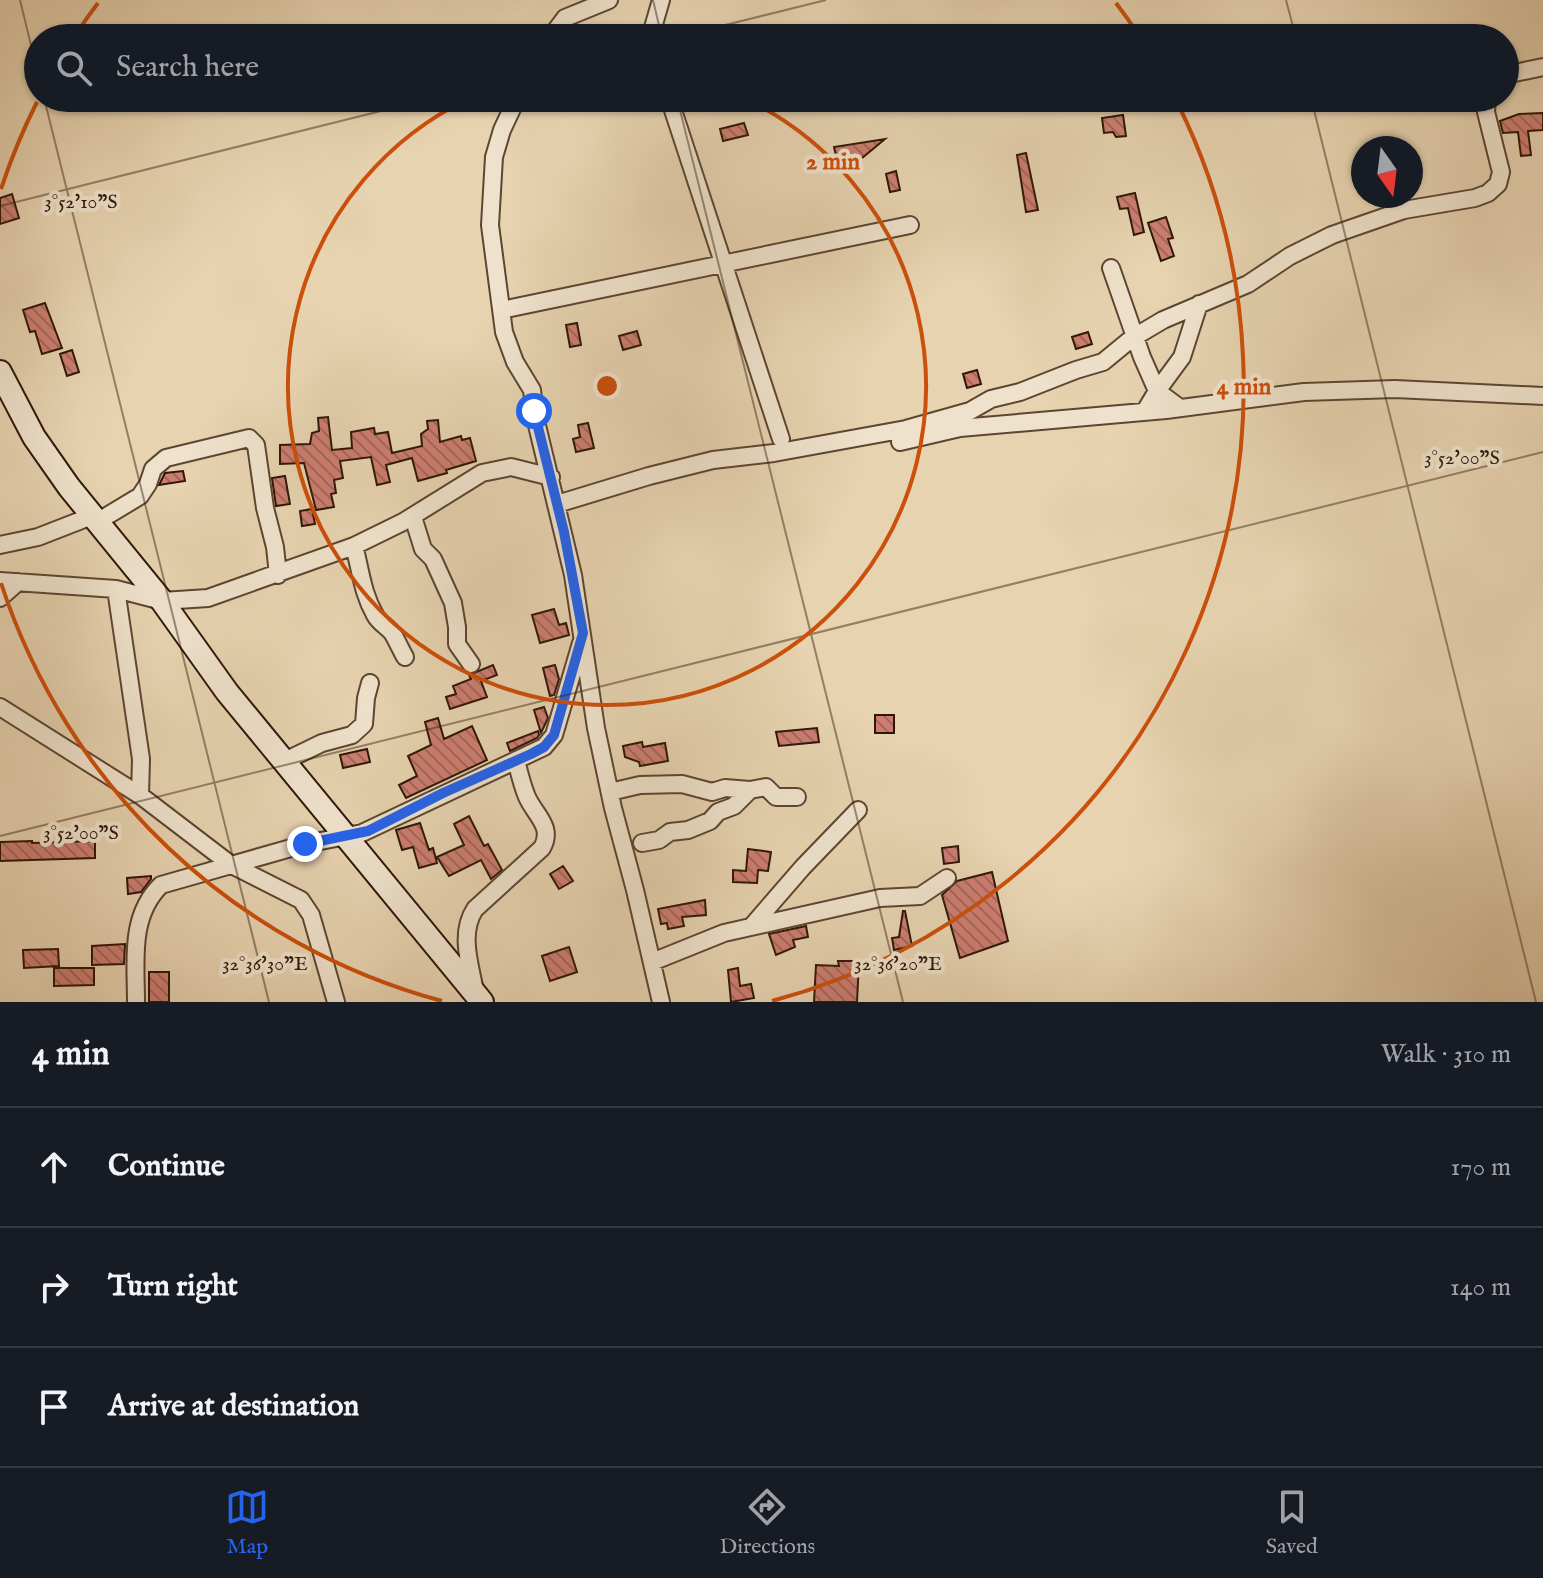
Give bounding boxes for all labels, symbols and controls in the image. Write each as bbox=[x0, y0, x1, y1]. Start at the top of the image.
search box bbox=[24, 24, 1519, 112]
icon: search bbox=[52, 46, 96, 90]
text: Search here bbox=[116, 49, 259, 87]
north arrow bbox=[1351, 136, 1423, 208]
text: 2 min bbox=[806, 147, 860, 178]
text: 3°52'10"S bbox=[44, 190, 118, 215]
centre of rings bbox=[593, 372, 621, 400]
text: 4 min bbox=[1217, 372, 1272, 403]
route start bbox=[516, 393, 552, 429]
text: 3°52'00"S bbox=[1424, 446, 1500, 471]
text: 3°52'00"S bbox=[43, 821, 119, 846]
route end bbox=[287, 826, 323, 862]
text: 32°36'30"E bbox=[222, 952, 308, 977]
text: 32°36'20"E bbox=[854, 952, 942, 977]
text: 4 min bbox=[32, 1033, 110, 1076]
text: Walk · 310 m bbox=[1381, 1038, 1511, 1071]
icon: ahead bbox=[32, 1145, 76, 1189]
text: Continue bbox=[108, 1148, 225, 1186]
text: 170 m bbox=[1451, 1151, 1511, 1184]
icon: right bbox=[32, 1265, 76, 1309]
text: Turn right bbox=[108, 1268, 238, 1306]
text: 140 m bbox=[1450, 1271, 1511, 1304]
icon: arrive bbox=[32, 1385, 76, 1429]
text: Arrive at destination bbox=[108, 1388, 359, 1426]
tab: Map bbox=[225, 1485, 269, 1561]
tab: Directions bbox=[720, 1485, 815, 1561]
tab: Saved bbox=[1266, 1485, 1318, 1561]

